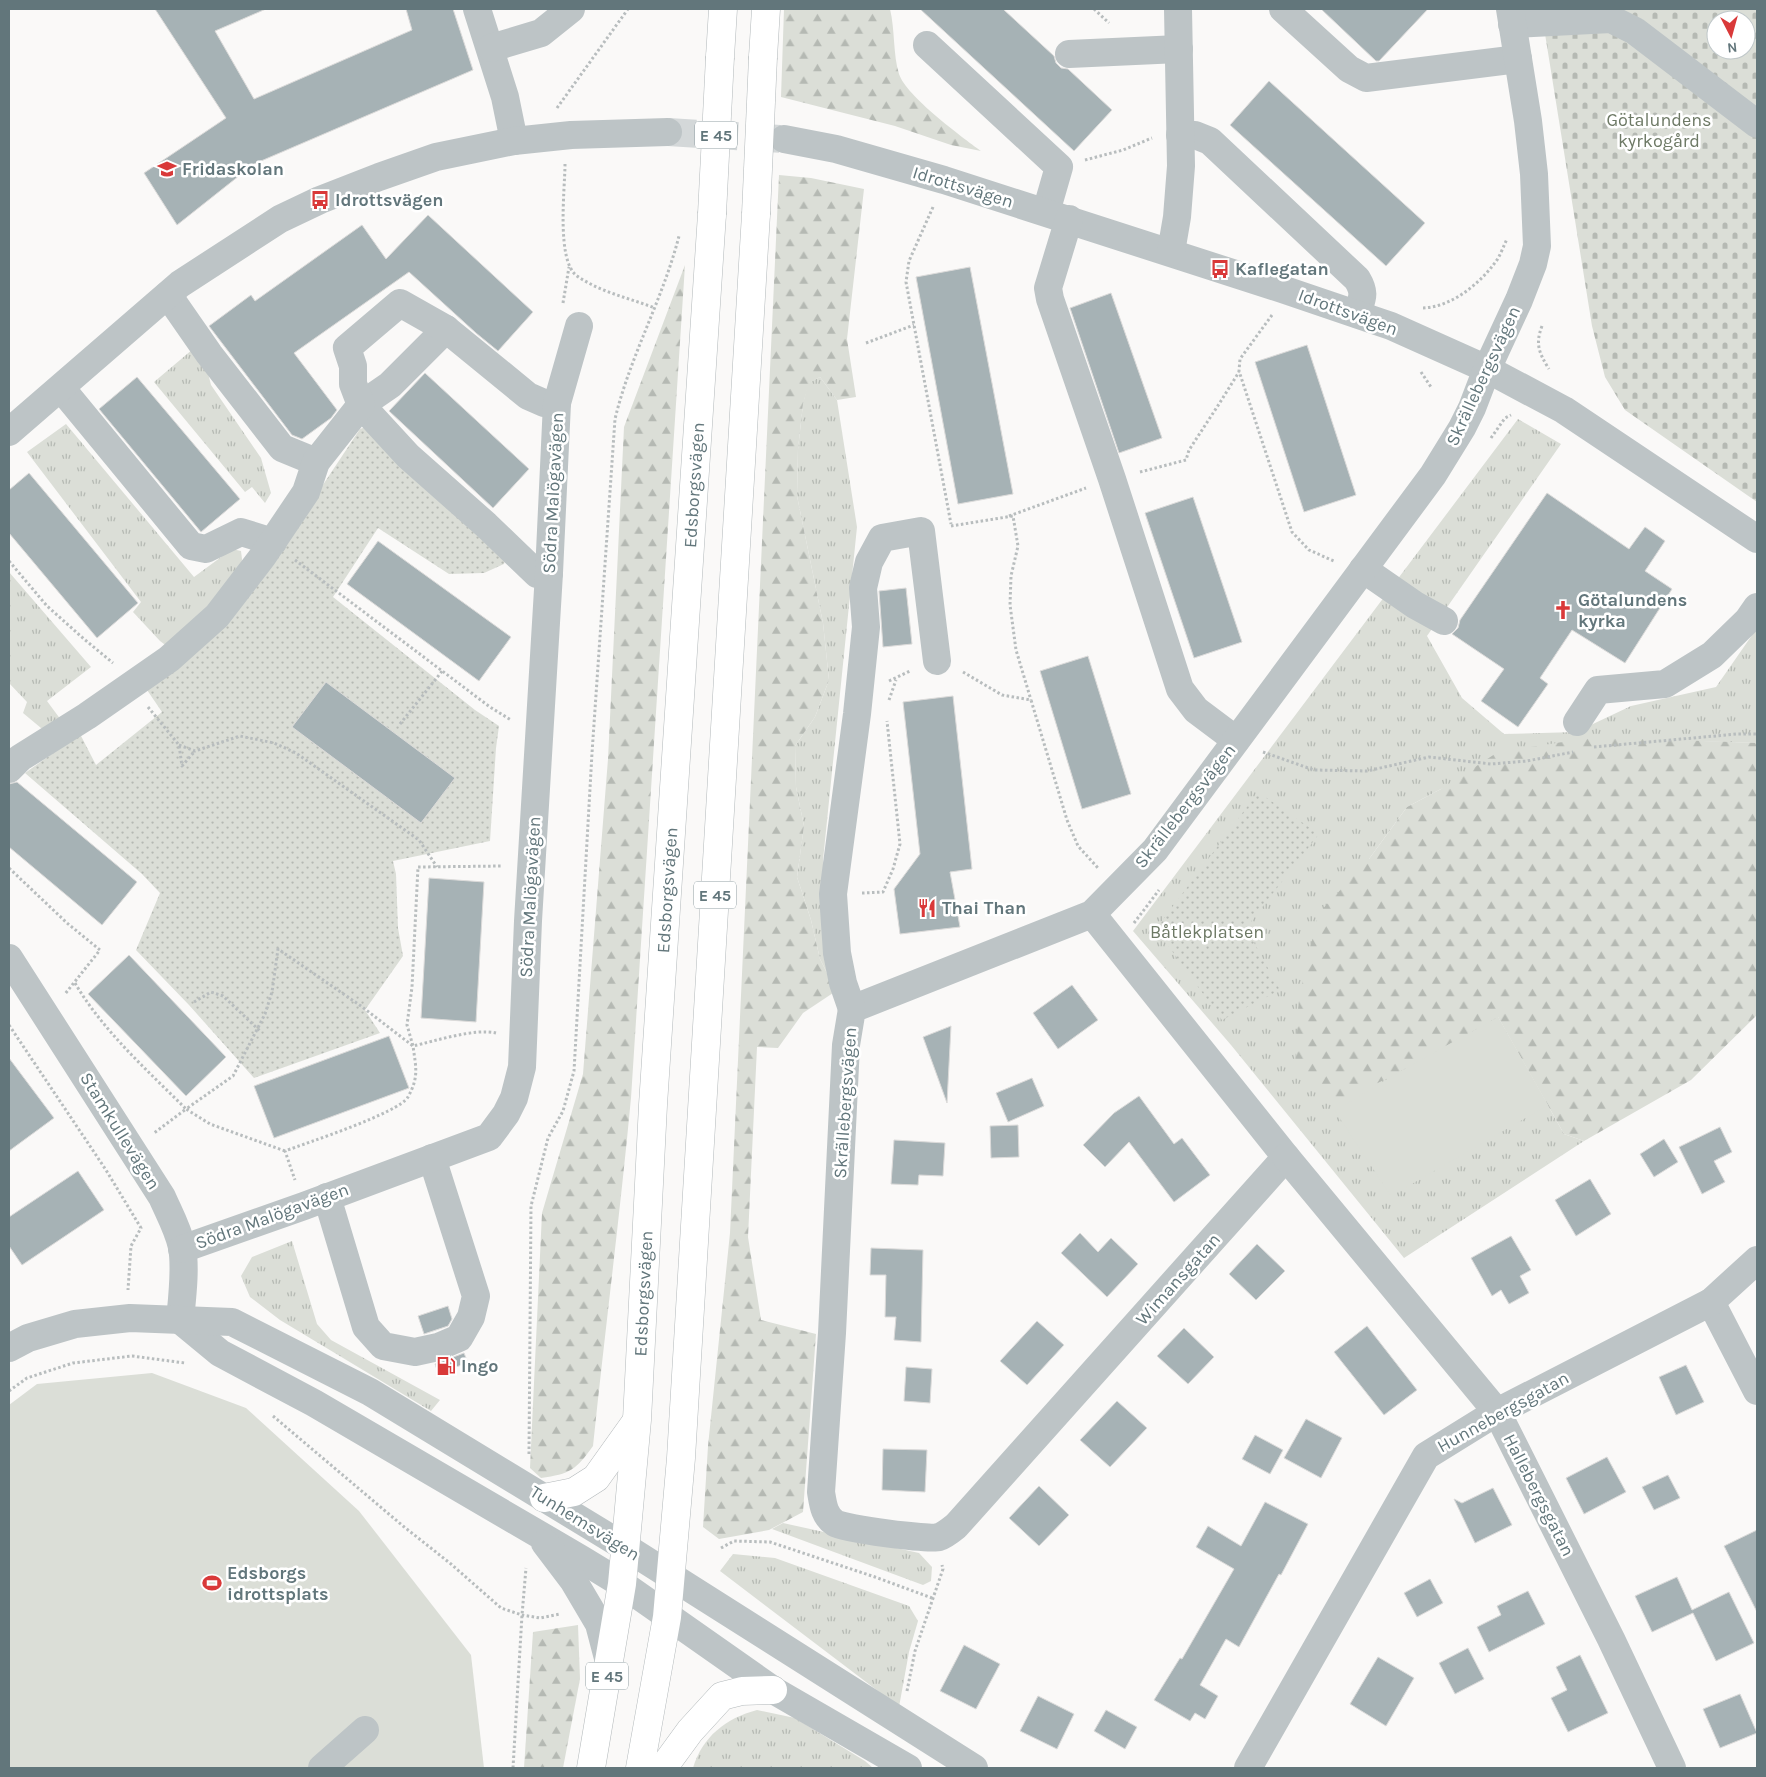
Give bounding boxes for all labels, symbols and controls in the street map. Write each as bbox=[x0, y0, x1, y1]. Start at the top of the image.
north arrow bbox=[1706, 10, 1756, 60]
text: N bbox=[1726, 38, 1738, 56]
park label: Götalundens kyrkogård bbox=[1606, 109, 1712, 152]
road number: E 45 bbox=[695, 122, 737, 148]
school or university icon: Fridaskolan bbox=[156, 158, 178, 180]
place label: Fridaskolan bbox=[182, 158, 284, 180]
street label: Idrottsvägen bbox=[910, 161, 1016, 213]
bus stop icon: Idrottsvägen bbox=[309, 189, 331, 211]
place label: Idrottsvägen bbox=[335, 189, 444, 211]
bus stop icon: Kaflegatan bbox=[1209, 258, 1231, 280]
place label: Kaflegatan bbox=[1235, 258, 1329, 280]
street label: Idrottsvägen bbox=[1295, 284, 1401, 340]
street label: Skrällebergsvägen bbox=[1441, 303, 1525, 449]
street label: Södra Malögavägen bbox=[538, 412, 568, 574]
street label: Edsborgsvägen bbox=[679, 421, 709, 549]
place label: Götalundens kyrka bbox=[1578, 589, 1687, 632]
church icon: Götalundens kyrka bbox=[1552, 599, 1574, 621]
street label: Skrällebergsvägen bbox=[1130, 739, 1240, 873]
street label: Södra Malögavägen bbox=[515, 816, 545, 978]
street label: Edsborgsvägen bbox=[652, 827, 682, 954]
road number: E 45 bbox=[694, 882, 736, 908]
restaurant icon: Thai Than bbox=[916, 897, 938, 919]
place label: Thai Than bbox=[942, 897, 1026, 919]
park label: Båtlekplatsen bbox=[1150, 921, 1264, 943]
street label: Skrällebergsvägen bbox=[829, 1027, 861, 1179]
street label: Stamkullevägen bbox=[75, 1068, 165, 1194]
street label: Södra Malögavägen bbox=[192, 1178, 352, 1254]
street label: Wimansgatan bbox=[1131, 1228, 1225, 1330]
street label: Edsborgsvägen bbox=[629, 1230, 658, 1357]
fuel station icon: Ingo bbox=[435, 1355, 457, 1377]
place label: Ingo bbox=[461, 1355, 498, 1377]
street label: Hunnebergsgatan bbox=[1433, 1367, 1573, 1457]
street label: Hallebergsgatan bbox=[1499, 1430, 1579, 1560]
street label: Tunhemsvägen bbox=[526, 1481, 644, 1565]
place label: Edsborgs idrottsplats bbox=[227, 1562, 329, 1605]
sports icon: Edsborgs idrottsplats bbox=[201, 1572, 223, 1594]
road number: E 45 bbox=[586, 1662, 628, 1690]

